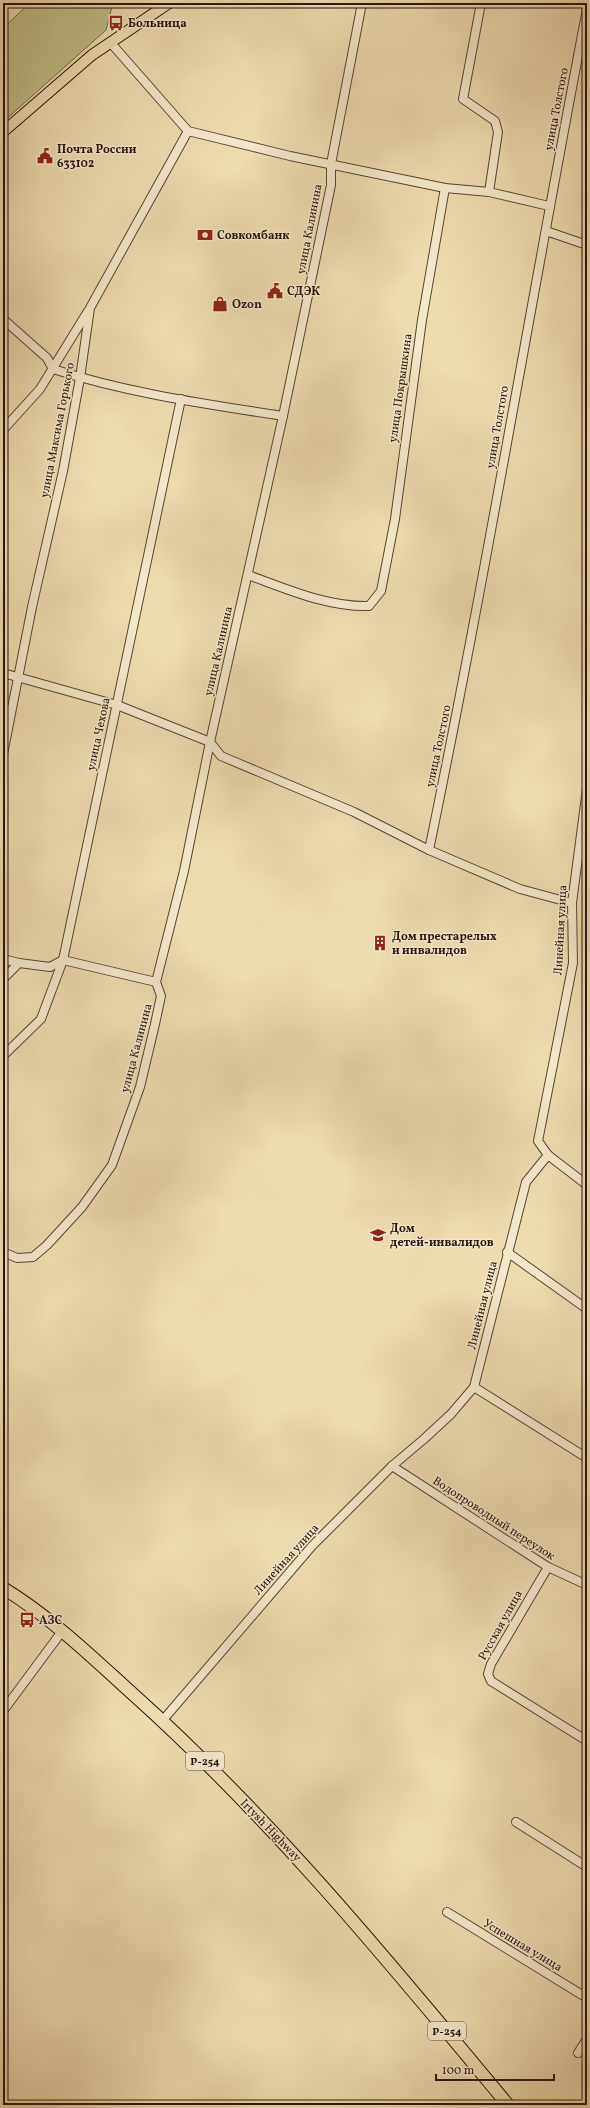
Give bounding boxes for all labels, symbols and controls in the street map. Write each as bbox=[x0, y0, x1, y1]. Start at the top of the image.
bus stop icon: Больница bbox=[107, 14, 125, 32]
place label: Больница bbox=[128, 16, 187, 32]
street label: улица Толстого bbox=[541, 66, 573, 152]
place label: Почта России 633102 bbox=[57, 142, 137, 172]
public building icon: Почта России 633102 bbox=[36, 147, 54, 165]
street label: улица Калинина bbox=[293, 183, 327, 276]
bank icon: Совкомбанк bbox=[196, 226, 214, 244]
place label: Совкомбанк bbox=[217, 228, 289, 244]
public building icon: СДЭК bbox=[266, 282, 284, 300]
place label: СДЭК bbox=[287, 284, 320, 300]
shop icon: Ozon bbox=[211, 295, 229, 313]
place label: Ozon bbox=[232, 297, 262, 313]
street label: улица Покрышкина bbox=[385, 333, 417, 444]
street label: улица Максима Горького bbox=[37, 361, 79, 499]
street label: улица Толстого bbox=[483, 384, 513, 470]
street label: улица Калинина bbox=[201, 605, 237, 698]
street label: улица Чехова bbox=[83, 696, 115, 772]
street label: улица Толстого bbox=[422, 704, 456, 789]
street label: Линейная улица bbox=[551, 884, 571, 976]
place label: Дом престарелых и инвалидов bbox=[392, 929, 497, 959]
building icon: Дом престарелых и инвалидов bbox=[371, 934, 389, 952]
street label: улица Калинина bbox=[117, 1002, 157, 1095]
place label: Дом детей-инвалидов bbox=[390, 1221, 494, 1251]
school or university icon: Дом детей-инвалидов bbox=[369, 1226, 387, 1244]
street label: Линейная улица bbox=[464, 1259, 502, 1351]
street label: Водопроводный переулок bbox=[429, 1473, 558, 1565]
street label: Линейная улица bbox=[250, 1521, 323, 1599]
street label: Русская улица bbox=[475, 1587, 527, 1664]
bus stop icon: АЗС bbox=[18, 1611, 36, 1629]
place label: АЗС bbox=[39, 1613, 63, 1629]
road number: Р-254 bbox=[186, 1752, 224, 1770]
street label: Irtysh Highway bbox=[236, 1796, 305, 1866]
street label: Успешная улица bbox=[480, 1916, 565, 1976]
road number: Р-254 bbox=[428, 2022, 466, 2040]
scale bar bbox=[436, 2056, 554, 2082]
text: 100 m bbox=[442, 2063, 475, 2079]

